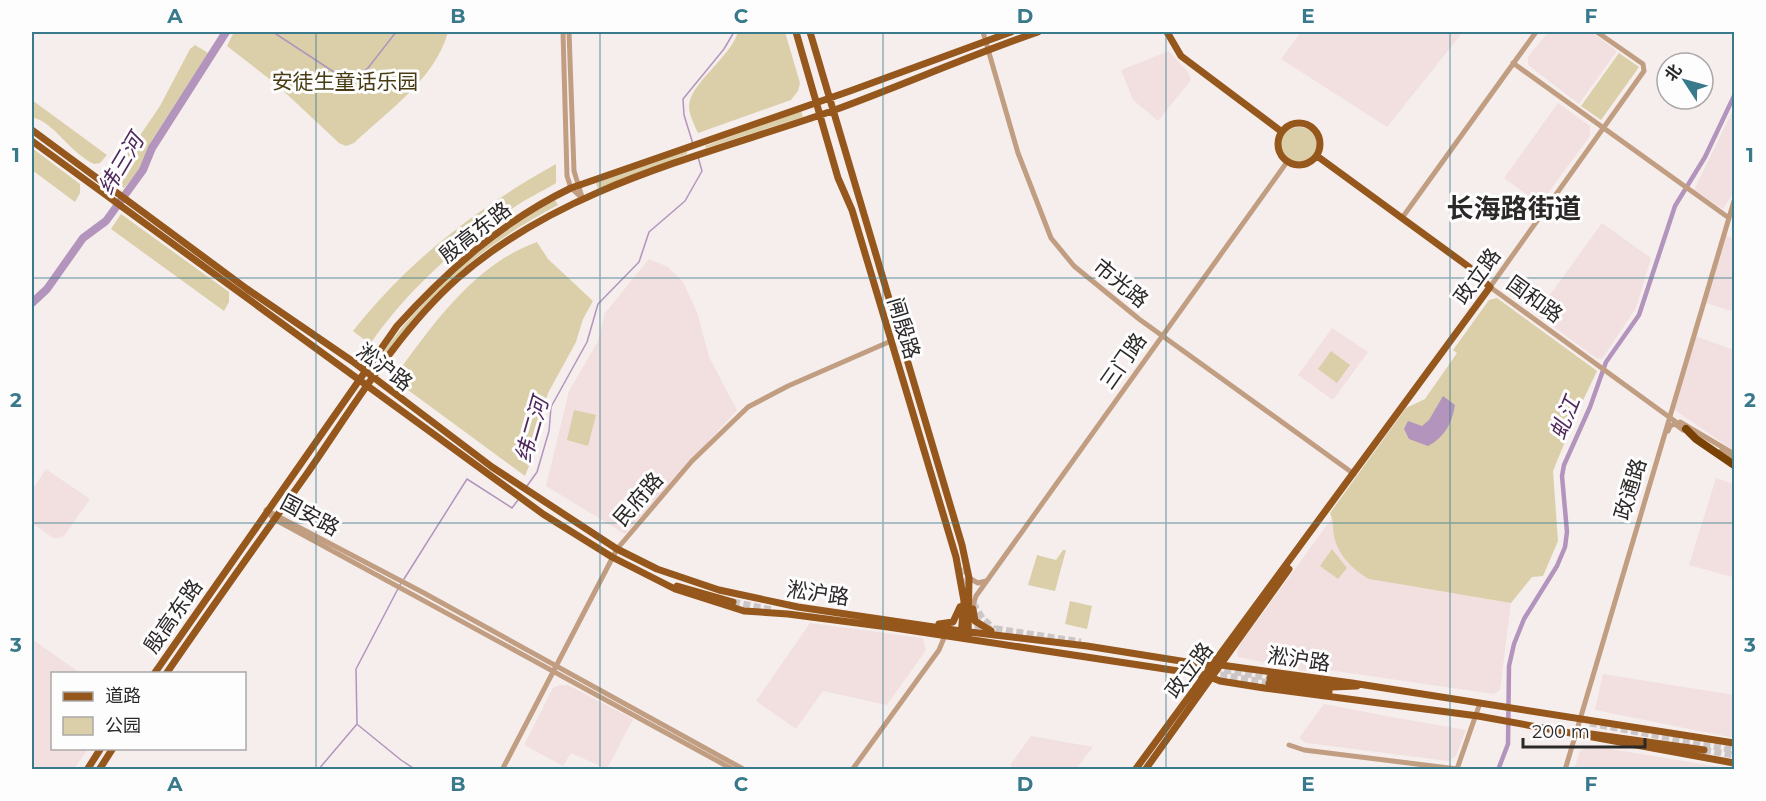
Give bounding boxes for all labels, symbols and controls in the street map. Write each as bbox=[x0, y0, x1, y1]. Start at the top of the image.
text: A bbox=[166, 4, 183, 28]
text: B bbox=[450, 4, 466, 28]
text: C bbox=[734, 4, 749, 28]
text: D bbox=[1017, 4, 1033, 28]
text: E bbox=[1301, 4, 1315, 28]
text: F bbox=[1585, 4, 1598, 28]
north arrow bbox=[1655, 51, 1715, 111]
text: 北 bbox=[1661, 60, 1686, 85]
park label: 安徒生童话乐园 bbox=[272, 69, 419, 94]
water label: 纬三河 bbox=[92, 125, 152, 199]
text: 1 bbox=[12, 143, 20, 167]
text: 1 bbox=[1746, 143, 1754, 167]
district label: 长海路街道 bbox=[1447, 192, 1582, 225]
street label: 殷高东路 bbox=[434, 196, 516, 268]
street label: 政立路 bbox=[1448, 243, 1506, 309]
street label: 市光路 bbox=[1089, 253, 1153, 313]
street label: 国和路 bbox=[1502, 270, 1568, 328]
street label: 闸殷路 bbox=[883, 294, 925, 362]
street label: 三门路 bbox=[1095, 328, 1151, 394]
street label: 淞沪路 bbox=[352, 338, 418, 396]
text: 2 bbox=[10, 388, 22, 412]
text: 2 bbox=[1744, 388, 1756, 412]
water label: 纬二河 bbox=[510, 391, 555, 465]
water label: 虬江 bbox=[1544, 391, 1587, 443]
street label: 政通路 bbox=[1609, 455, 1651, 523]
street label: 民府路 bbox=[608, 467, 668, 531]
street label: 国安路 bbox=[276, 489, 344, 541]
street label: 殷高东路 bbox=[139, 574, 207, 658]
street label: 淞沪路 bbox=[785, 576, 851, 610]
text: 3 bbox=[9, 633, 22, 657]
text: 3 bbox=[1743, 633, 1756, 657]
street label: 政立路 bbox=[1160, 637, 1218, 703]
street label: 淞沪路 bbox=[1266, 642, 1332, 676]
legend bbox=[51, 672, 246, 750]
text: 道路 bbox=[105, 685, 141, 707]
scale bar bbox=[1523, 711, 1644, 749]
text: 公园 bbox=[105, 715, 141, 737]
text: 200 m bbox=[1532, 721, 1590, 743]
text: A bbox=[166, 772, 183, 796]
text: B bbox=[450, 772, 466, 796]
text: C bbox=[734, 772, 749, 796]
text: D bbox=[1017, 772, 1033, 796]
text: E bbox=[1301, 772, 1315, 796]
text: F bbox=[1585, 772, 1598, 796]

